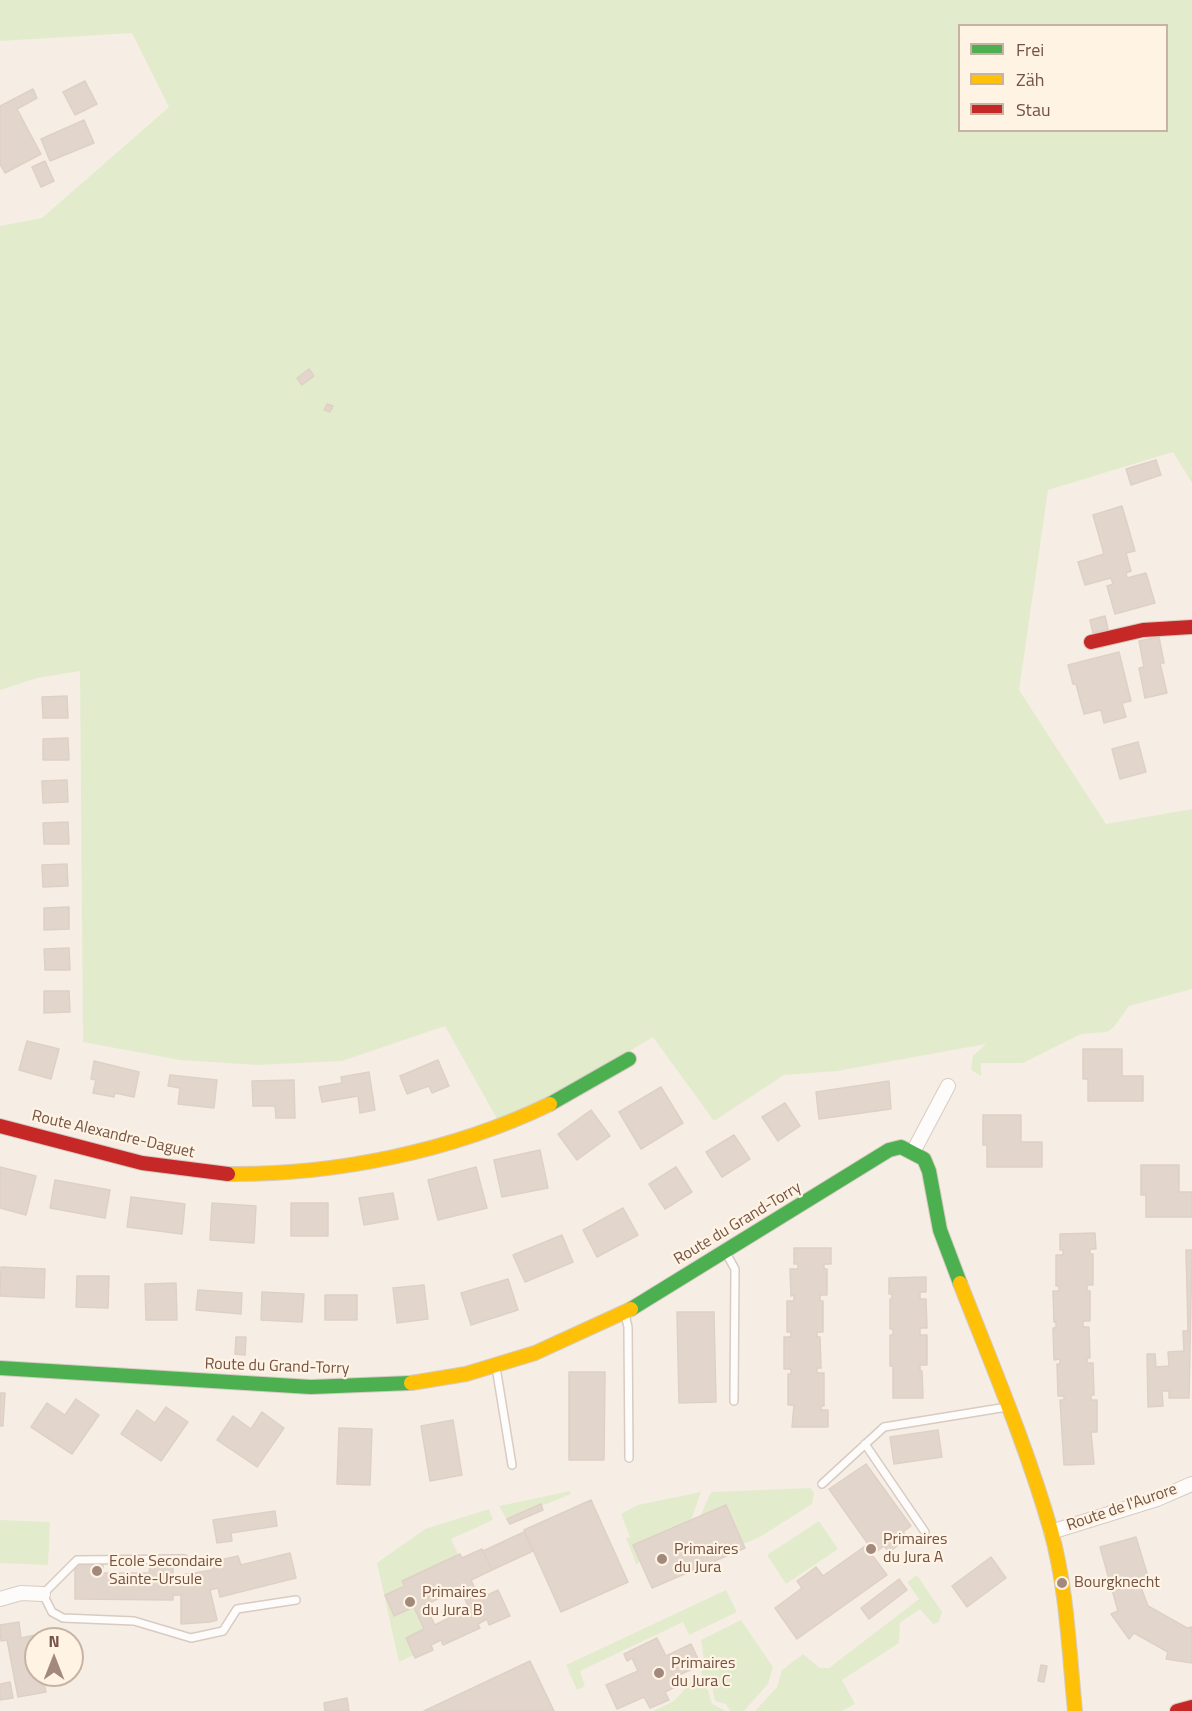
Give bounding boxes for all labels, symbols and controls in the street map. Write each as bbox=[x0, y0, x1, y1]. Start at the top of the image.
legend bbox=[958, 24, 1168, 132]
text: Frei bbox=[1016, 36, 1044, 63]
text: Zäh bbox=[1016, 66, 1044, 93]
text: Stau bbox=[1016, 96, 1051, 123]
street label: Route Alexandre-Daguet bbox=[30, 1107, 196, 1163]
street label: Route du Grand-Torry bbox=[671, 1178, 805, 1270]
street label: Route du Grand-Torry bbox=[204, 1355, 350, 1379]
street label: Route de l'Aurore bbox=[1064, 1480, 1180, 1536]
place label: Primaires du Jura A bbox=[883, 1530, 947, 1568]
place label: Primaires du Jura bbox=[674, 1540, 738, 1578]
marker: Primaires du Jura A bbox=[864, 1542, 878, 1556]
place label: Ecole Secondaire Sainte-Ursule bbox=[109, 1552, 222, 1590]
marker: Primaires du Jura bbox=[655, 1552, 669, 1566]
marker: Ecole Secondaire Sainte-Ursule bbox=[90, 1564, 104, 1578]
place label: Bourgknecht bbox=[1074, 1573, 1160, 1593]
marker: Bourgknecht bbox=[1055, 1576, 1069, 1590]
place label: Primaires du Jura B bbox=[422, 1583, 486, 1621]
marker: Primaires du Jura B bbox=[403, 1595, 417, 1609]
north arrow bbox=[24, 1627, 84, 1687]
text: N bbox=[48, 1629, 60, 1653]
place label: Primaires du Jura C bbox=[671, 1654, 735, 1692]
marker: Primaires du Jura C bbox=[652, 1666, 666, 1680]

